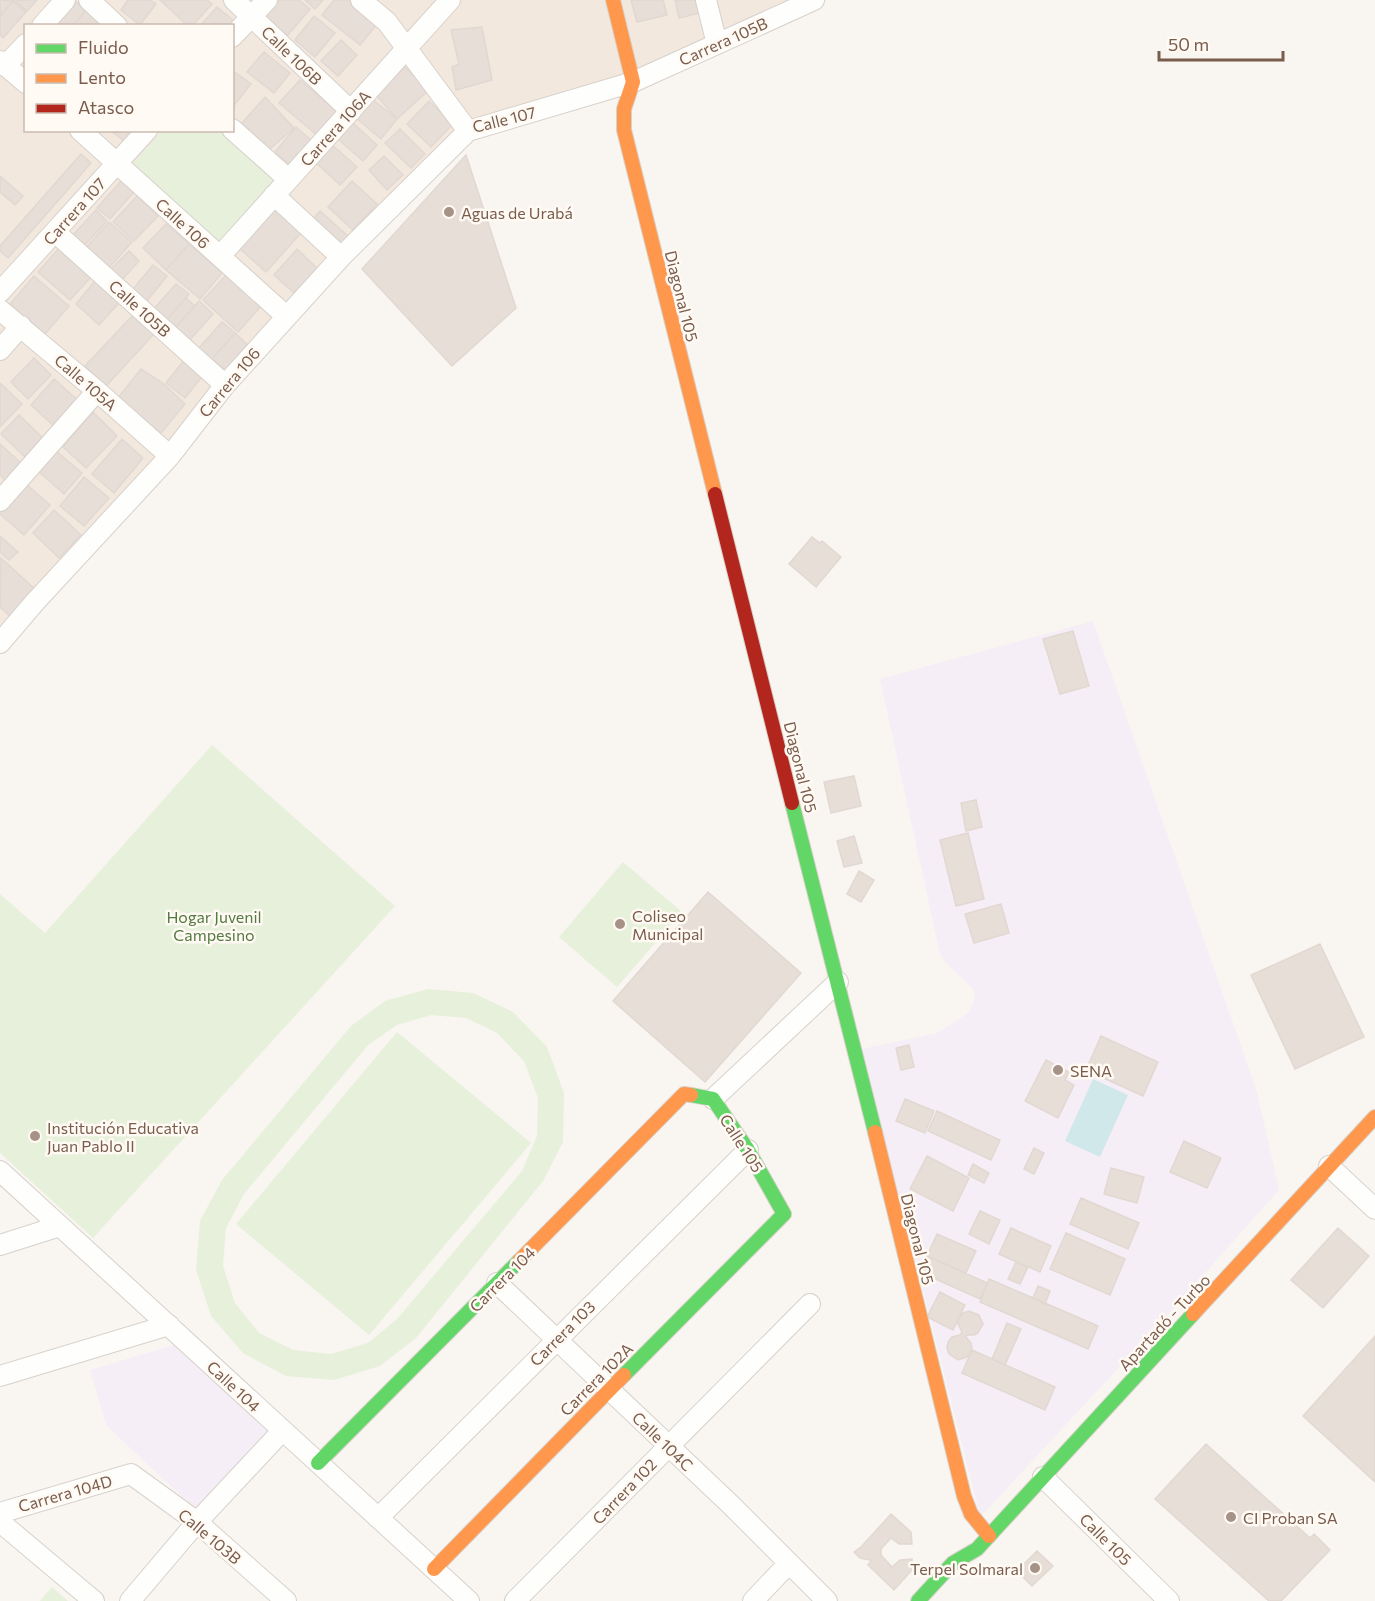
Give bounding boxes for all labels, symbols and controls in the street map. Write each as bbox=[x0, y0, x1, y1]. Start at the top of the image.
street label: Carrera 105B bbox=[676, 13, 770, 69]
street label: Calle 106B bbox=[258, 22, 326, 88]
legend bbox=[24, 24, 234, 132]
scale bar bbox=[1159, 24, 1284, 62]
text: 50 m bbox=[1168, 33, 1209, 55]
text: Fluido bbox=[78, 36, 129, 58]
text: Lento bbox=[78, 66, 126, 88]
street label: Carrera 106A bbox=[296, 86, 374, 170]
text: Atasco bbox=[78, 96, 134, 118]
street label: Calle 107 bbox=[470, 102, 538, 136]
street label: Carrera 107 bbox=[39, 174, 109, 248]
street label: Calle 106 bbox=[152, 194, 214, 252]
place label: Aguas de Urabá bbox=[461, 203, 573, 222]
marker: Aguas de Urabá bbox=[442, 205, 456, 219]
street label: Diagonal 105 bbox=[661, 248, 703, 344]
street label: Calle 105B bbox=[105, 276, 175, 340]
street label: Carrera 106 bbox=[194, 343, 264, 421]
street label: Calle 105A bbox=[51, 350, 121, 414]
street label: Diagonal 105 bbox=[780, 719, 822, 815]
place label: Coliseo Municipal bbox=[632, 906, 703, 943]
park label: Hogar Juvenil Campesino bbox=[166, 907, 262, 944]
marker: Coliseo Municipal bbox=[613, 917, 627, 931]
place label: SENA bbox=[1070, 1061, 1112, 1080]
marker: SENA bbox=[1051, 1063, 1065, 1077]
street label: Calle 105 bbox=[716, 1110, 768, 1176]
place label: Institución Educativa Juan Pablo II bbox=[47, 1118, 199, 1155]
marker: Institución Educativa Juan Pablo II bbox=[28, 1129, 42, 1143]
street label: Diagonal 105 bbox=[897, 1191, 939, 1287]
street label: Carrera 104 bbox=[465, 1242, 539, 1316]
street label: Apartadó - Turbo bbox=[1114, 1270, 1214, 1374]
street label: Carrera 103 bbox=[525, 1296, 599, 1370]
street label: Carrera 102A bbox=[556, 1339, 636, 1419]
street label: Calle 104 bbox=[203, 1357, 265, 1416]
street label: Calle 104C bbox=[629, 1407, 697, 1475]
street label: Carrera 102 bbox=[588, 1454, 660, 1528]
street label: Carrera 104D bbox=[16, 1471, 114, 1515]
street label: Calle 103B bbox=[175, 1504, 245, 1568]
place label: CI Proban SA bbox=[1243, 1508, 1338, 1527]
street label: Calle 105 bbox=[1076, 1509, 1136, 1569]
marker: CI Proban SA bbox=[1224, 1510, 1238, 1524]
place label: Terpel Solmaral bbox=[910, 1559, 1023, 1578]
marker: Terpel Solmaral bbox=[1028, 1561, 1042, 1575]

